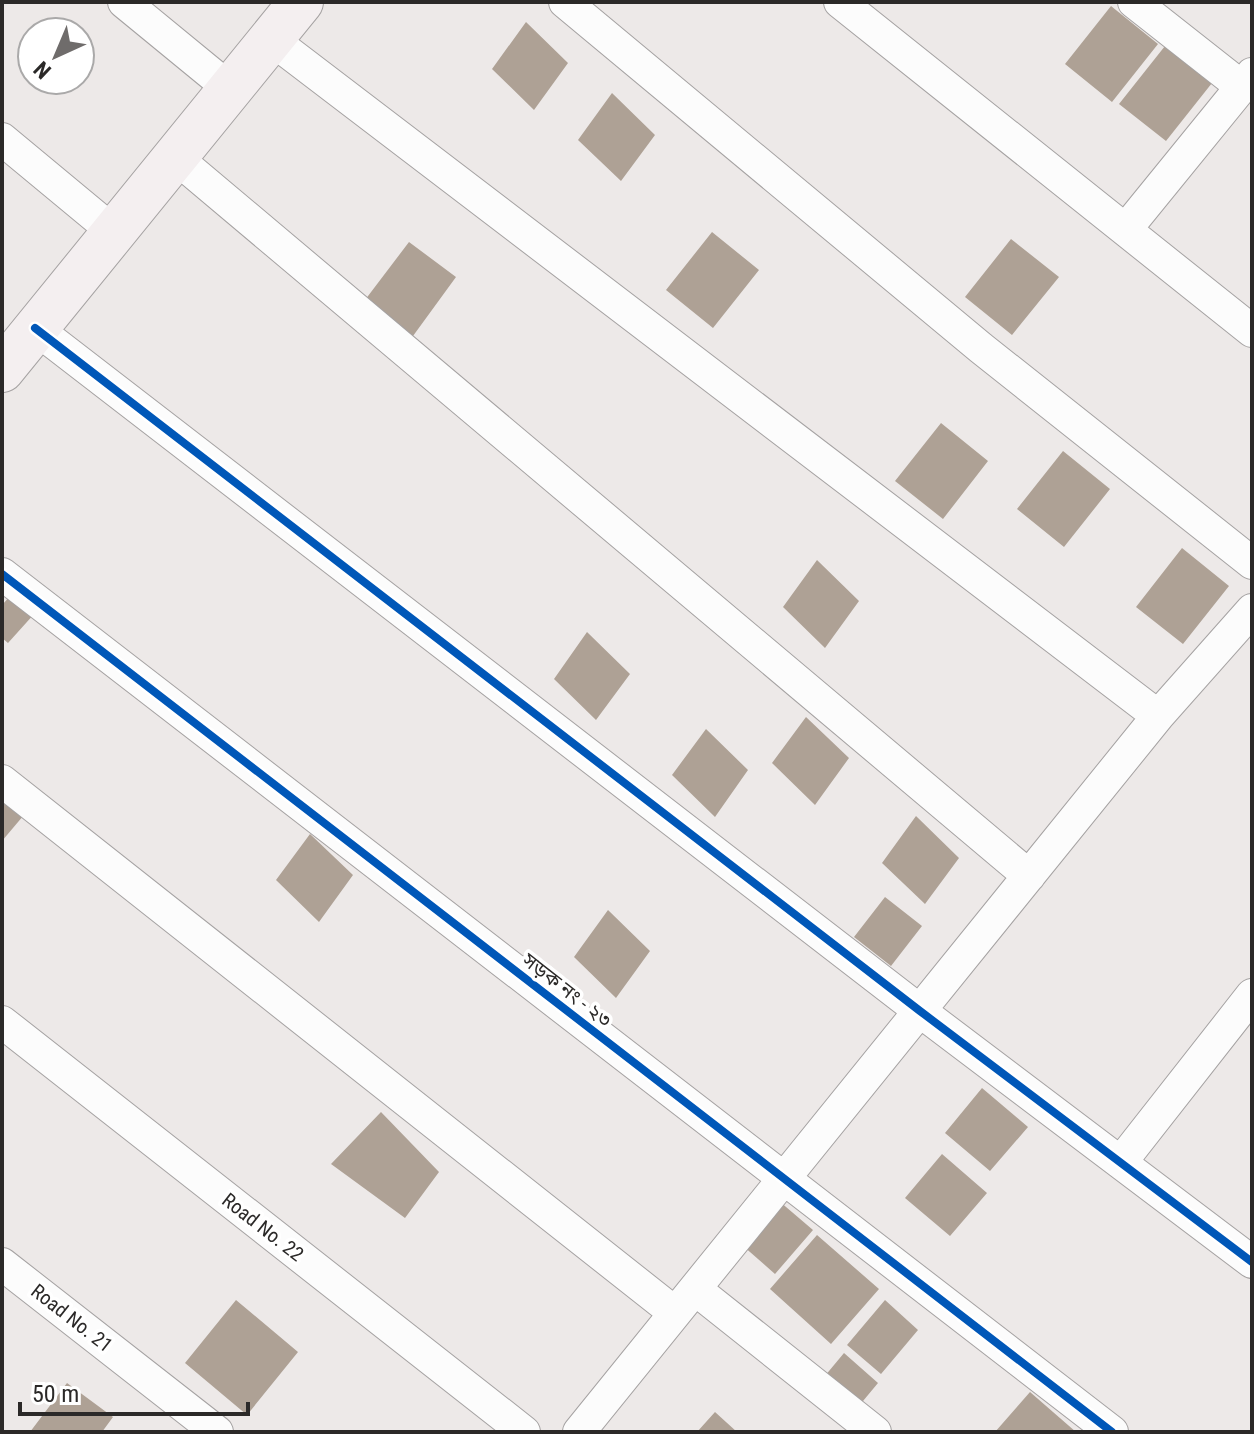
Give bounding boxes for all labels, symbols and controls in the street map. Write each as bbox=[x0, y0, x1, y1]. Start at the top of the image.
north arrow bbox=[16, 16, 96, 96]
text: N bbox=[29, 56, 56, 84]
street label: সড়ক নং - ২৩ bbox=[517, 947, 616, 1032]
street label: Road No. 22 bbox=[217, 1188, 309, 1266]
street label: Road No. 21 bbox=[26, 1279, 118, 1357]
scale bar bbox=[20, 1366, 248, 1416]
text: 50 m bbox=[32, 1380, 79, 1408]

